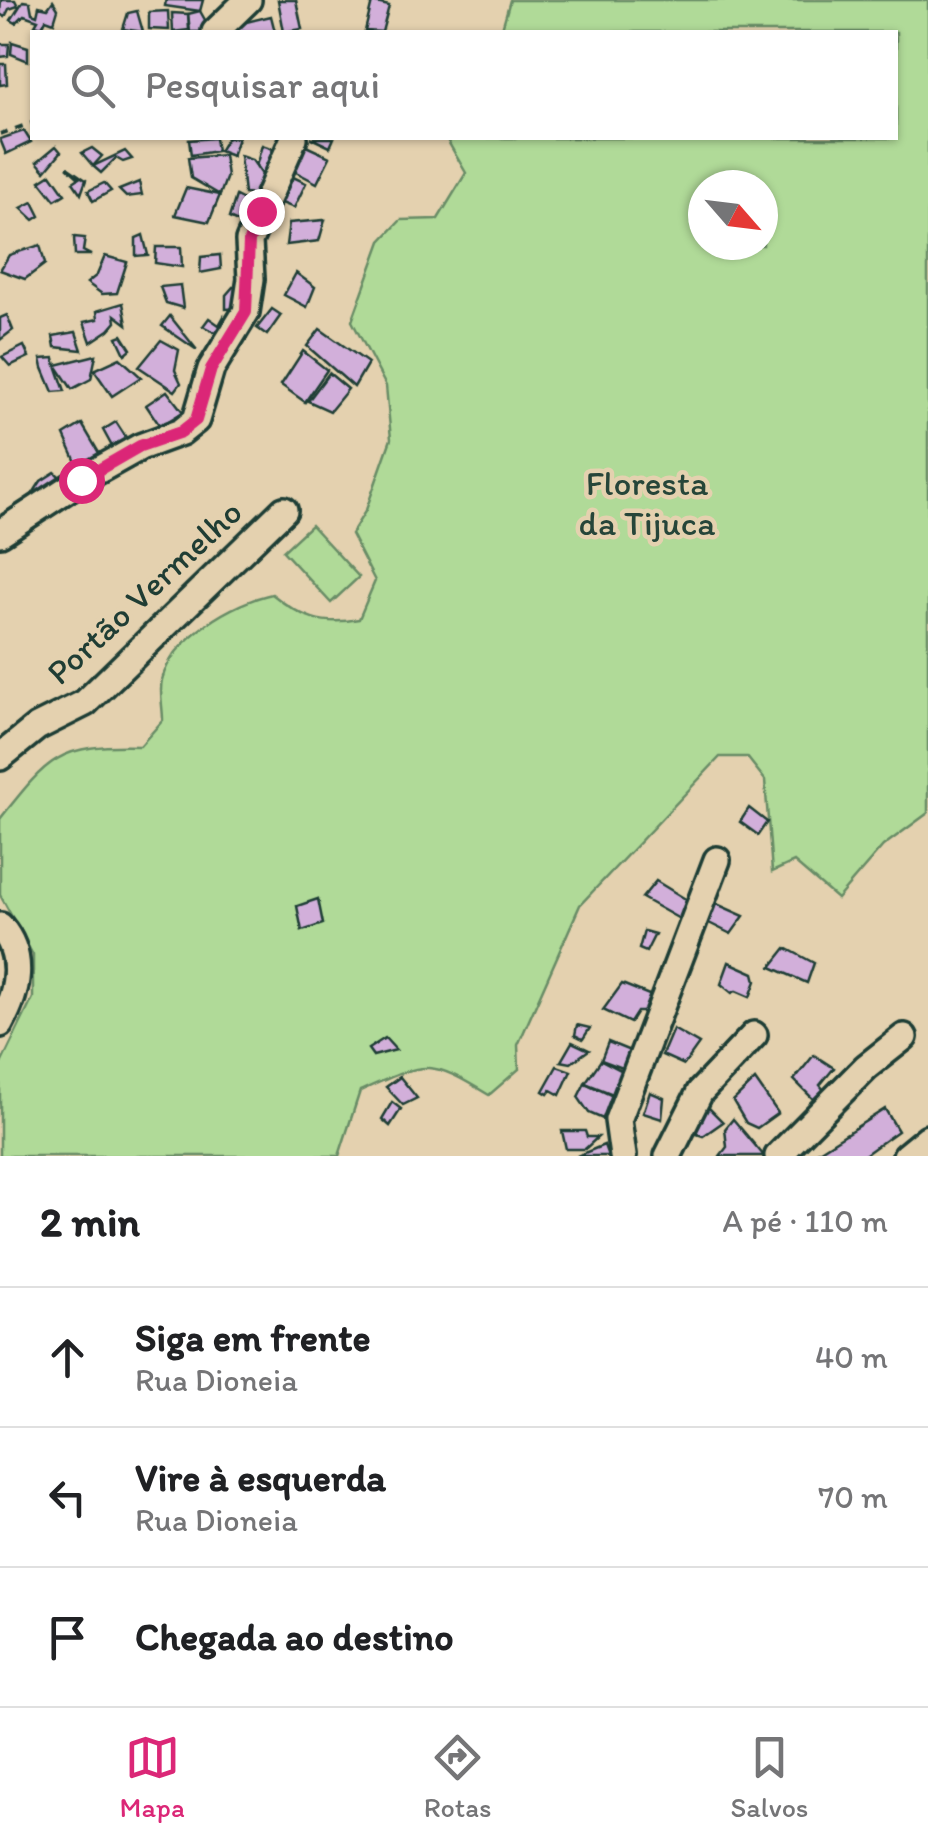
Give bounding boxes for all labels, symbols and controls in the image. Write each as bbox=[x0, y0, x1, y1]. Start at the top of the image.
search box bbox=[30, 30, 898, 140]
icon: search bbox=[65, 58, 120, 113]
text: Pesquisar aqui bbox=[145, 62, 380, 108]
north arrow bbox=[688, 170, 778, 260]
route end bbox=[239, 189, 285, 235]
route start bbox=[59, 458, 105, 504]
park label: Floresta da Tijuca bbox=[579, 462, 715, 544]
street label: Portão Vermelho bbox=[38, 491, 250, 693]
text: 2 min bbox=[40, 1196, 140, 1247]
text: A pé · 110 m bbox=[723, 1202, 888, 1240]
text: Siga em frente bbox=[135, 1315, 371, 1361]
icon: ahead bbox=[40, 1330, 95, 1385]
text: 40 m bbox=[815, 1338, 888, 1376]
text: Rua Dioneia bbox=[135, 1361, 298, 1399]
text: Vire à esquerda bbox=[135, 1455, 386, 1501]
icon: left bbox=[40, 1470, 95, 1525]
text: 70 m bbox=[818, 1478, 888, 1516]
text: Rua Dioneia bbox=[135, 1501, 298, 1539]
icon: arrive bbox=[40, 1610, 95, 1665]
text: Chegada ao destino bbox=[135, 1614, 454, 1660]
tab: Mapa bbox=[120, 1730, 185, 1824]
tab: Rotas bbox=[424, 1730, 491, 1824]
tab: Salvos bbox=[730, 1730, 808, 1824]

